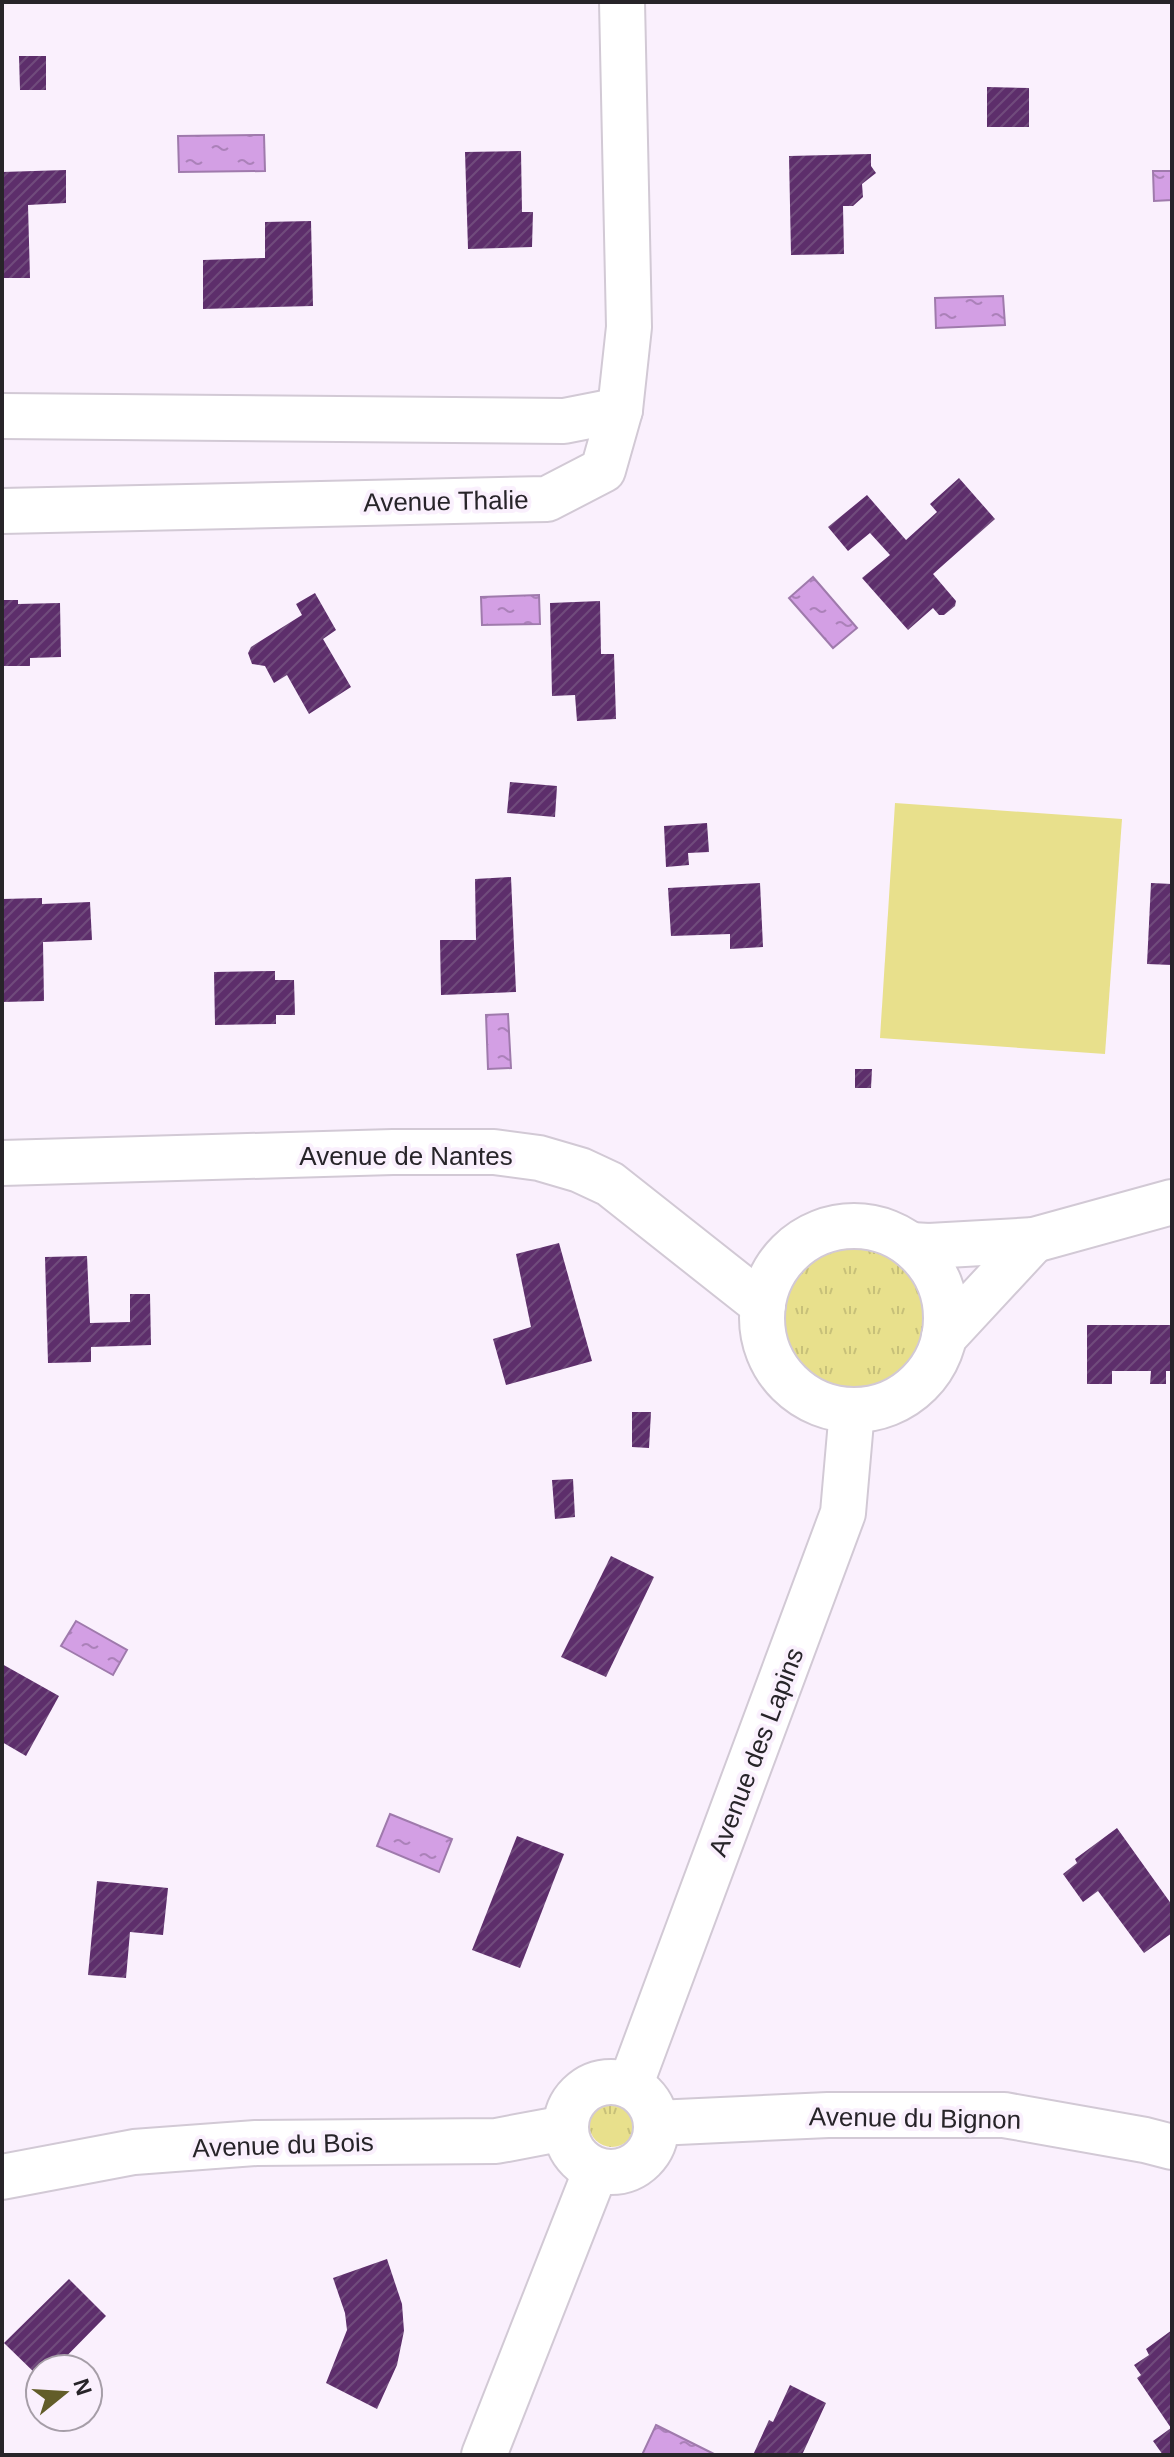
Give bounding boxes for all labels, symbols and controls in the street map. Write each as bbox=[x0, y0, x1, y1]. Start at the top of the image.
street label: Avenue Thalie bbox=[363, 485, 529, 517]
street label: Avenue de Nantes bbox=[299, 1141, 513, 1171]
street label: Avenue des Lapins bbox=[702, 1644, 810, 1860]
street label: Avenue du Bignon bbox=[809, 2101, 1021, 2135]
street label: Avenue du Bois bbox=[192, 2127, 374, 2163]
north arrow bbox=[24, 2353, 104, 2433]
text: N bbox=[68, 2376, 97, 2398]

